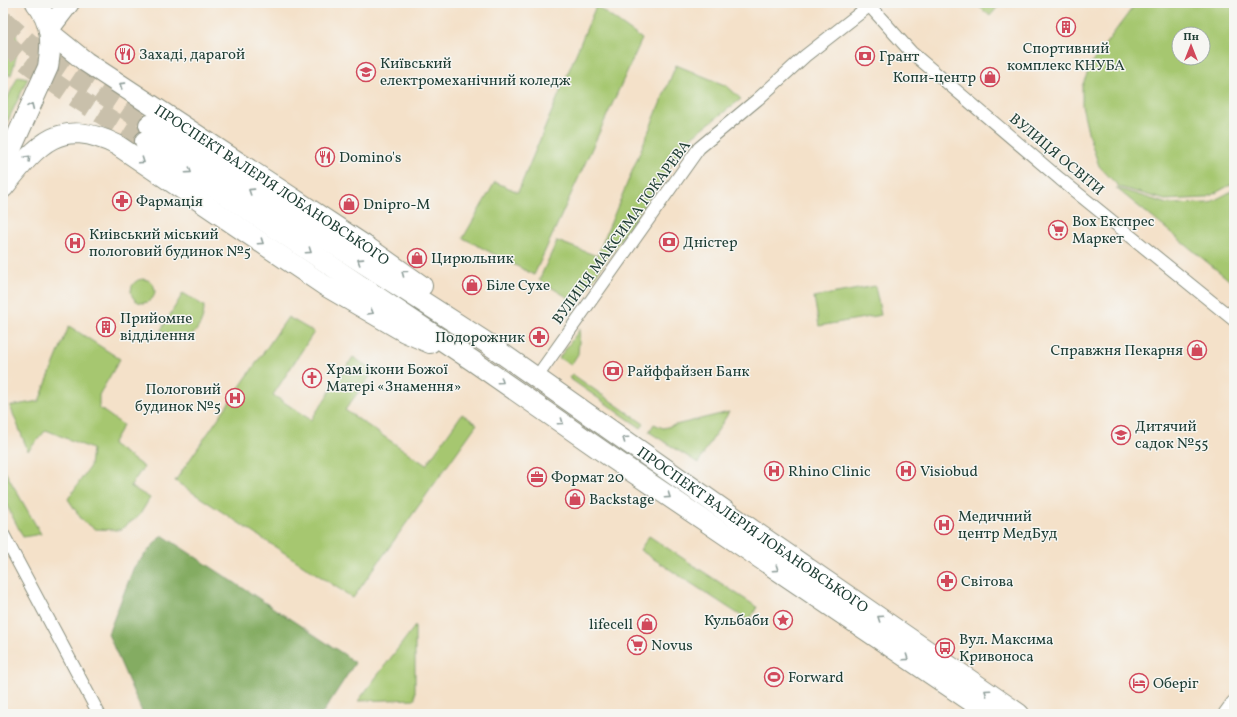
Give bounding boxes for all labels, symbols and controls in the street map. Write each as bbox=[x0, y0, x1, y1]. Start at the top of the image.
building icon: Спортивний комплекс КНУБА bbox=[1055, 16, 1077, 38]
north arrow bbox=[1171, 26, 1211, 66]
text: Пн bbox=[1183, 30, 1199, 45]
place label: Спортивний комплекс КНУБА bbox=[1007, 39, 1125, 77]
restaurant icon: Захаді, дарагой bbox=[114, 43, 136, 65]
place label: Захаді, дарагой bbox=[139, 45, 245, 66]
bank icon: Грант bbox=[854, 45, 876, 67]
place label: Грант bbox=[879, 47, 920, 68]
place label: Київський електромеханічний коледж bbox=[380, 54, 571, 92]
school or university icon: Київський електромеханічний коледж bbox=[355, 61, 377, 83]
shop icon: Копи-центр bbox=[979, 66, 1001, 88]
place label: Копи-центр bbox=[893, 68, 976, 89]
one-way arrow bbox=[119, 83, 126, 90]
street label: ПРОСПЕКТ ВАЛЕРІЯ ЛОБАНОВСЬКОГО bbox=[149, 101, 393, 272]
one-way arrow bbox=[26, 103, 34, 111]
street label: ВУЛИЦЯ ОСВІТИ bbox=[1004, 109, 1108, 201]
street label: ВУЛИЦЯ МАКСИМА ТОКАРЕВА bbox=[548, 136, 697, 329]
restaurant icon: Domino's bbox=[314, 146, 336, 168]
place label: Domino's bbox=[339, 148, 401, 169]
one-way arrow bbox=[23, 155, 31, 162]
one-way arrow bbox=[138, 156, 145, 163]
one-way arrow bbox=[185, 166, 192, 174]
one-way arrow bbox=[248, 188, 255, 196]
pharmacy icon: Фармація bbox=[111, 190, 133, 212]
place label: Фармація bbox=[136, 192, 203, 213]
shop icon: Dnipro-M bbox=[338, 193, 360, 215]
place label: Dnipro-M bbox=[363, 195, 430, 216]
place label: Box Експрес Маркет bbox=[1072, 212, 1155, 250]
supermarket icon: Box Експрес Маркет bbox=[1047, 219, 1069, 241]
place label: Киівський міський пологовий будинок №5 bbox=[89, 225, 251, 263]
bank icon: Дністер bbox=[658, 231, 680, 253]
hospital icon: Киівський міський пологовий будинок №5 bbox=[64, 232, 86, 254]
place label: Дністер bbox=[683, 233, 738, 254]
one-way arrow bbox=[257, 238, 264, 245]
one-way arrow bbox=[305, 246, 312, 254]
shop icon: Цирюльник bbox=[406, 247, 428, 269]
place label: Цирюльник bbox=[431, 249, 514, 270]
one-way arrow bbox=[357, 259, 364, 266]
one-way arrow bbox=[401, 271, 408, 278]
shop icon: Біле Сухе bbox=[461, 274, 483, 296]
place label: Біле Сухе bbox=[486, 276, 550, 297]
one-way arrow bbox=[367, 308, 374, 315]
place label: Прийомне відділення bbox=[120, 309, 195, 347]
building icon: Прийомне відділення bbox=[95, 316, 117, 338]
pharmacy icon: Подорожник bbox=[528, 326, 550, 348]
place label: Подорожник bbox=[435, 328, 525, 349]
shop icon: Справжня Пекарня bbox=[1186, 339, 1208, 361]
place label: Справжня Пекарня bbox=[1050, 341, 1183, 362]
place label: Храм ікони Божої Матері «Знамення» bbox=[326, 360, 461, 398]
bank icon: Райффайзен Банк bbox=[602, 360, 624, 382]
place label: Райффайзен Банк bbox=[627, 362, 750, 383]
church icon: Храм ікони Божої Матері «Знамення» bbox=[301, 367, 323, 389]
one-way arrow bbox=[497, 376, 504, 384]
place label: Пологовий будинок №5 bbox=[135, 380, 221, 418]
hospital icon: Пологовий будинок №5 bbox=[224, 387, 246, 409]
one-way arrow bbox=[557, 417, 564, 425]
place label: Дитячий садок №55 bbox=[1135, 417, 1209, 455]
school or university icon: Дитячий садок №55 bbox=[1110, 424, 1132, 446]
one-way arrow bbox=[622, 437, 629, 444]
street label: ПРОСПЕКТ ВАЛЕРІЯ ЛОБАНОВСЬКОГО bbox=[632, 443, 872, 619]
hospital icon: Rhino Clinic bbox=[763, 460, 785, 482]
hospital icon: Visiobud bbox=[895, 460, 917, 482]
place label: Rhino Clinic bbox=[788, 462, 871, 483]
place label: Visiobud bbox=[920, 462, 978, 483]
office icon: Формат 20 bbox=[526, 466, 548, 488]
place label: Формат 20 bbox=[551, 468, 624, 489]
shop icon: Backstage bbox=[564, 488, 586, 510]
place label: Backstage bbox=[589, 490, 654, 511]
one-way arrow bbox=[664, 491, 671, 498]
place label: Медичний центр МедБуд bbox=[958, 507, 1058, 545]
hospital icon: Медичний центр МедБуд bbox=[933, 514, 955, 536]
one-way arrow bbox=[771, 564, 778, 571]
pharmacy icon: Світова bbox=[936, 570, 958, 592]
place label: Світова bbox=[961, 572, 1014, 593]
place icon: Кульбаби bbox=[772, 609, 794, 631]
place label: Кульбаби bbox=[704, 611, 769, 632]
shop icon: lifecell bbox=[636, 613, 658, 635]
place label: lifecell bbox=[589, 615, 633, 636]
one-way arrow bbox=[878, 616, 885, 623]
place label: Вул. Максима Кривоноса bbox=[959, 630, 1054, 668]
supermarket icon: Novus bbox=[626, 634, 648, 656]
place label: Novus bbox=[651, 636, 693, 657]
bus stop icon: Вул. Максима Кривоноса bbox=[934, 637, 956, 659]
one-way arrow bbox=[902, 653, 909, 660]
sports icon: Forward bbox=[763, 666, 785, 688]
place label: Forward bbox=[788, 668, 844, 689]
hotel icon: Оберіг bbox=[1128, 672, 1150, 694]
place label: Оберіг bbox=[1153, 674, 1199, 695]
one-way arrow bbox=[985, 690, 992, 697]

